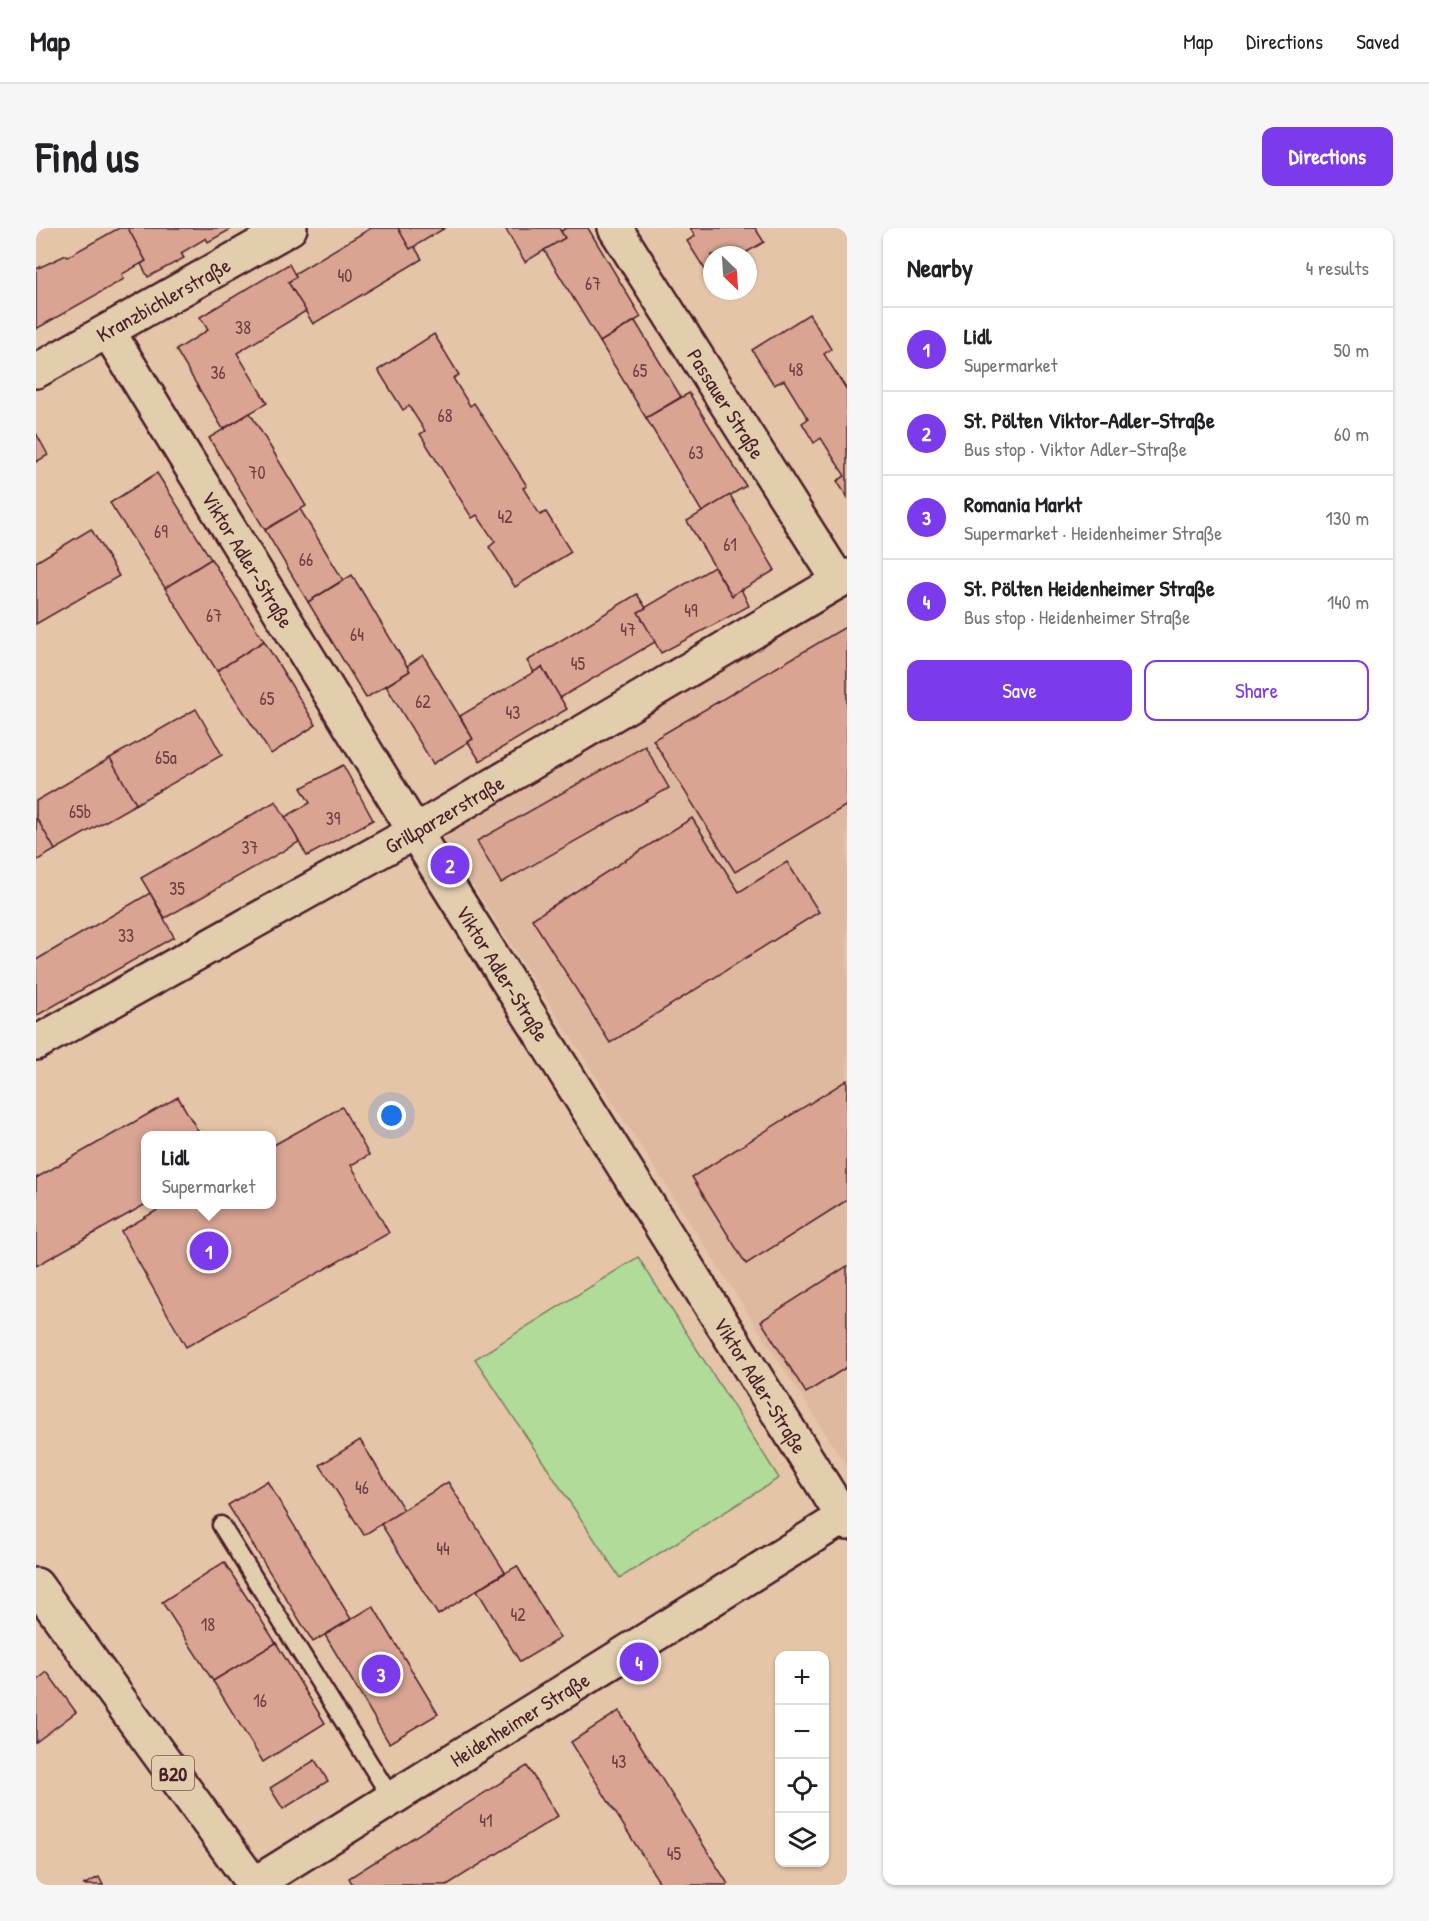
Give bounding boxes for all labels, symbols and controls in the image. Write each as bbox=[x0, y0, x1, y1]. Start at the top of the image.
text: Map bbox=[30, 22, 70, 60]
text: Map bbox=[1183, 27, 1213, 56]
text: Directions bbox=[1246, 27, 1323, 56]
text: Saved bbox=[1356, 27, 1399, 56]
button: Directions bbox=[1262, 127, 1393, 186]
text: Find us bbox=[36, 128, 139, 185]
north arrow bbox=[703, 246, 757, 300]
street label: Kranzbichlerstraße bbox=[91, 250, 235, 349]
text: Nearby bbox=[907, 250, 973, 285]
text: 4 results bbox=[1306, 254, 1369, 281]
house number: 40 bbox=[338, 263, 352, 288]
house number: 67 bbox=[585, 271, 601, 296]
house number: 38 bbox=[235, 315, 251, 340]
text: Lidl bbox=[964, 321, 992, 351]
text: 1 bbox=[923, 336, 930, 363]
text: 50 m bbox=[1333, 336, 1369, 363]
street label: Passauer Straße bbox=[681, 343, 772, 464]
text: Supermarket bbox=[964, 351, 1058, 378]
house number: 48 bbox=[789, 357, 803, 382]
house number: 65 bbox=[633, 358, 648, 383]
house number: 36 bbox=[210, 360, 226, 385]
house number: 68 bbox=[438, 403, 453, 428]
text: St. Pölten Viktor-Adler-Straße bbox=[964, 405, 1215, 435]
text: 2 bbox=[922, 420, 931, 447]
text: 60 m bbox=[1334, 420, 1369, 447]
text: Bus stop · Viktor Adler-Straße bbox=[964, 435, 1187, 462]
house number: 63 bbox=[688, 440, 704, 465]
house number: 70 bbox=[249, 460, 265, 485]
street label: Viktor Adler-Straße bbox=[195, 486, 301, 633]
text: Romania Markt bbox=[964, 489, 1082, 519]
house number: 42 bbox=[497, 504, 513, 529]
text: 3 bbox=[922, 504, 931, 531]
text: 130 m bbox=[1326, 504, 1369, 531]
house number: 69 bbox=[154, 519, 168, 544]
text: Supermarket · Heidenheimer Straße bbox=[964, 519, 1222, 546]
house number: 61 bbox=[723, 532, 737, 557]
house number: 66 bbox=[299, 547, 313, 572]
text: St. Pölten Heidenheimer Straße bbox=[964, 573, 1215, 603]
text: 4 bbox=[923, 588, 930, 615]
text: 140 m bbox=[1327, 588, 1369, 615]
house number: 49 bbox=[684, 598, 698, 623]
house number: 67 bbox=[206, 603, 222, 628]
text: Bus stop · Heidenheimer Straße bbox=[964, 603, 1190, 630]
house number: 47 bbox=[620, 617, 636, 642]
house number: 64 bbox=[350, 622, 364, 647]
house number: 45 bbox=[571, 651, 586, 676]
button: Save bbox=[907, 660, 1132, 721]
button: Share bbox=[1144, 660, 1369, 721]
house number: 65 bbox=[260, 686, 275, 711]
house number: 62 bbox=[415, 689, 431, 714]
house number: 43 bbox=[506, 700, 520, 725]
house number: 65a bbox=[155, 745, 177, 770]
street label: Grillparzerstraße bbox=[379, 768, 509, 860]
house number: 65b bbox=[69, 799, 91, 824]
house number: 39 bbox=[326, 806, 341, 831]
house number: 37 bbox=[242, 835, 259, 860]
pin: 2 bbox=[430, 842, 470, 888]
house number: 35 bbox=[169, 876, 185, 901]
street label: Viktor Adler-Straße bbox=[449, 900, 557, 1047]
house number: 33 bbox=[118, 923, 134, 948]
your location bbox=[377, 1101, 406, 1130]
popup bbox=[141, 1131, 276, 1209]
text: Lidl bbox=[162, 1142, 189, 1172]
text: Supermarket bbox=[162, 1172, 255, 1199]
pin: 1 bbox=[190, 1228, 228, 1274]
street label: Viktor Adler-Straße bbox=[707, 1312, 814, 1459]
house number: 46 bbox=[355, 1475, 369, 1500]
house number: 44 bbox=[436, 1536, 450, 1561]
house number: 42 bbox=[510, 1602, 526, 1627]
house number: 18 bbox=[201, 1612, 215, 1637]
pin: 4 bbox=[620, 1640, 658, 1684]
map controls bbox=[775, 1651, 829, 1867]
button: + bbox=[775, 1651, 829, 1705]
pin: 3 bbox=[362, 1652, 400, 1696]
street label: Heidenheimer Straße bbox=[444, 1665, 595, 1773]
house number: 16 bbox=[253, 1688, 267, 1713]
button: − bbox=[775, 1705, 829, 1759]
house number: 43 bbox=[612, 1749, 626, 1774]
road number: B20 bbox=[152, 1756, 194, 1790]
button: locate bbox=[775, 1759, 829, 1813]
house number: 41 bbox=[479, 1808, 493, 1833]
button: layers bbox=[775, 1813, 829, 1867]
house number: 45 bbox=[667, 1841, 682, 1866]

